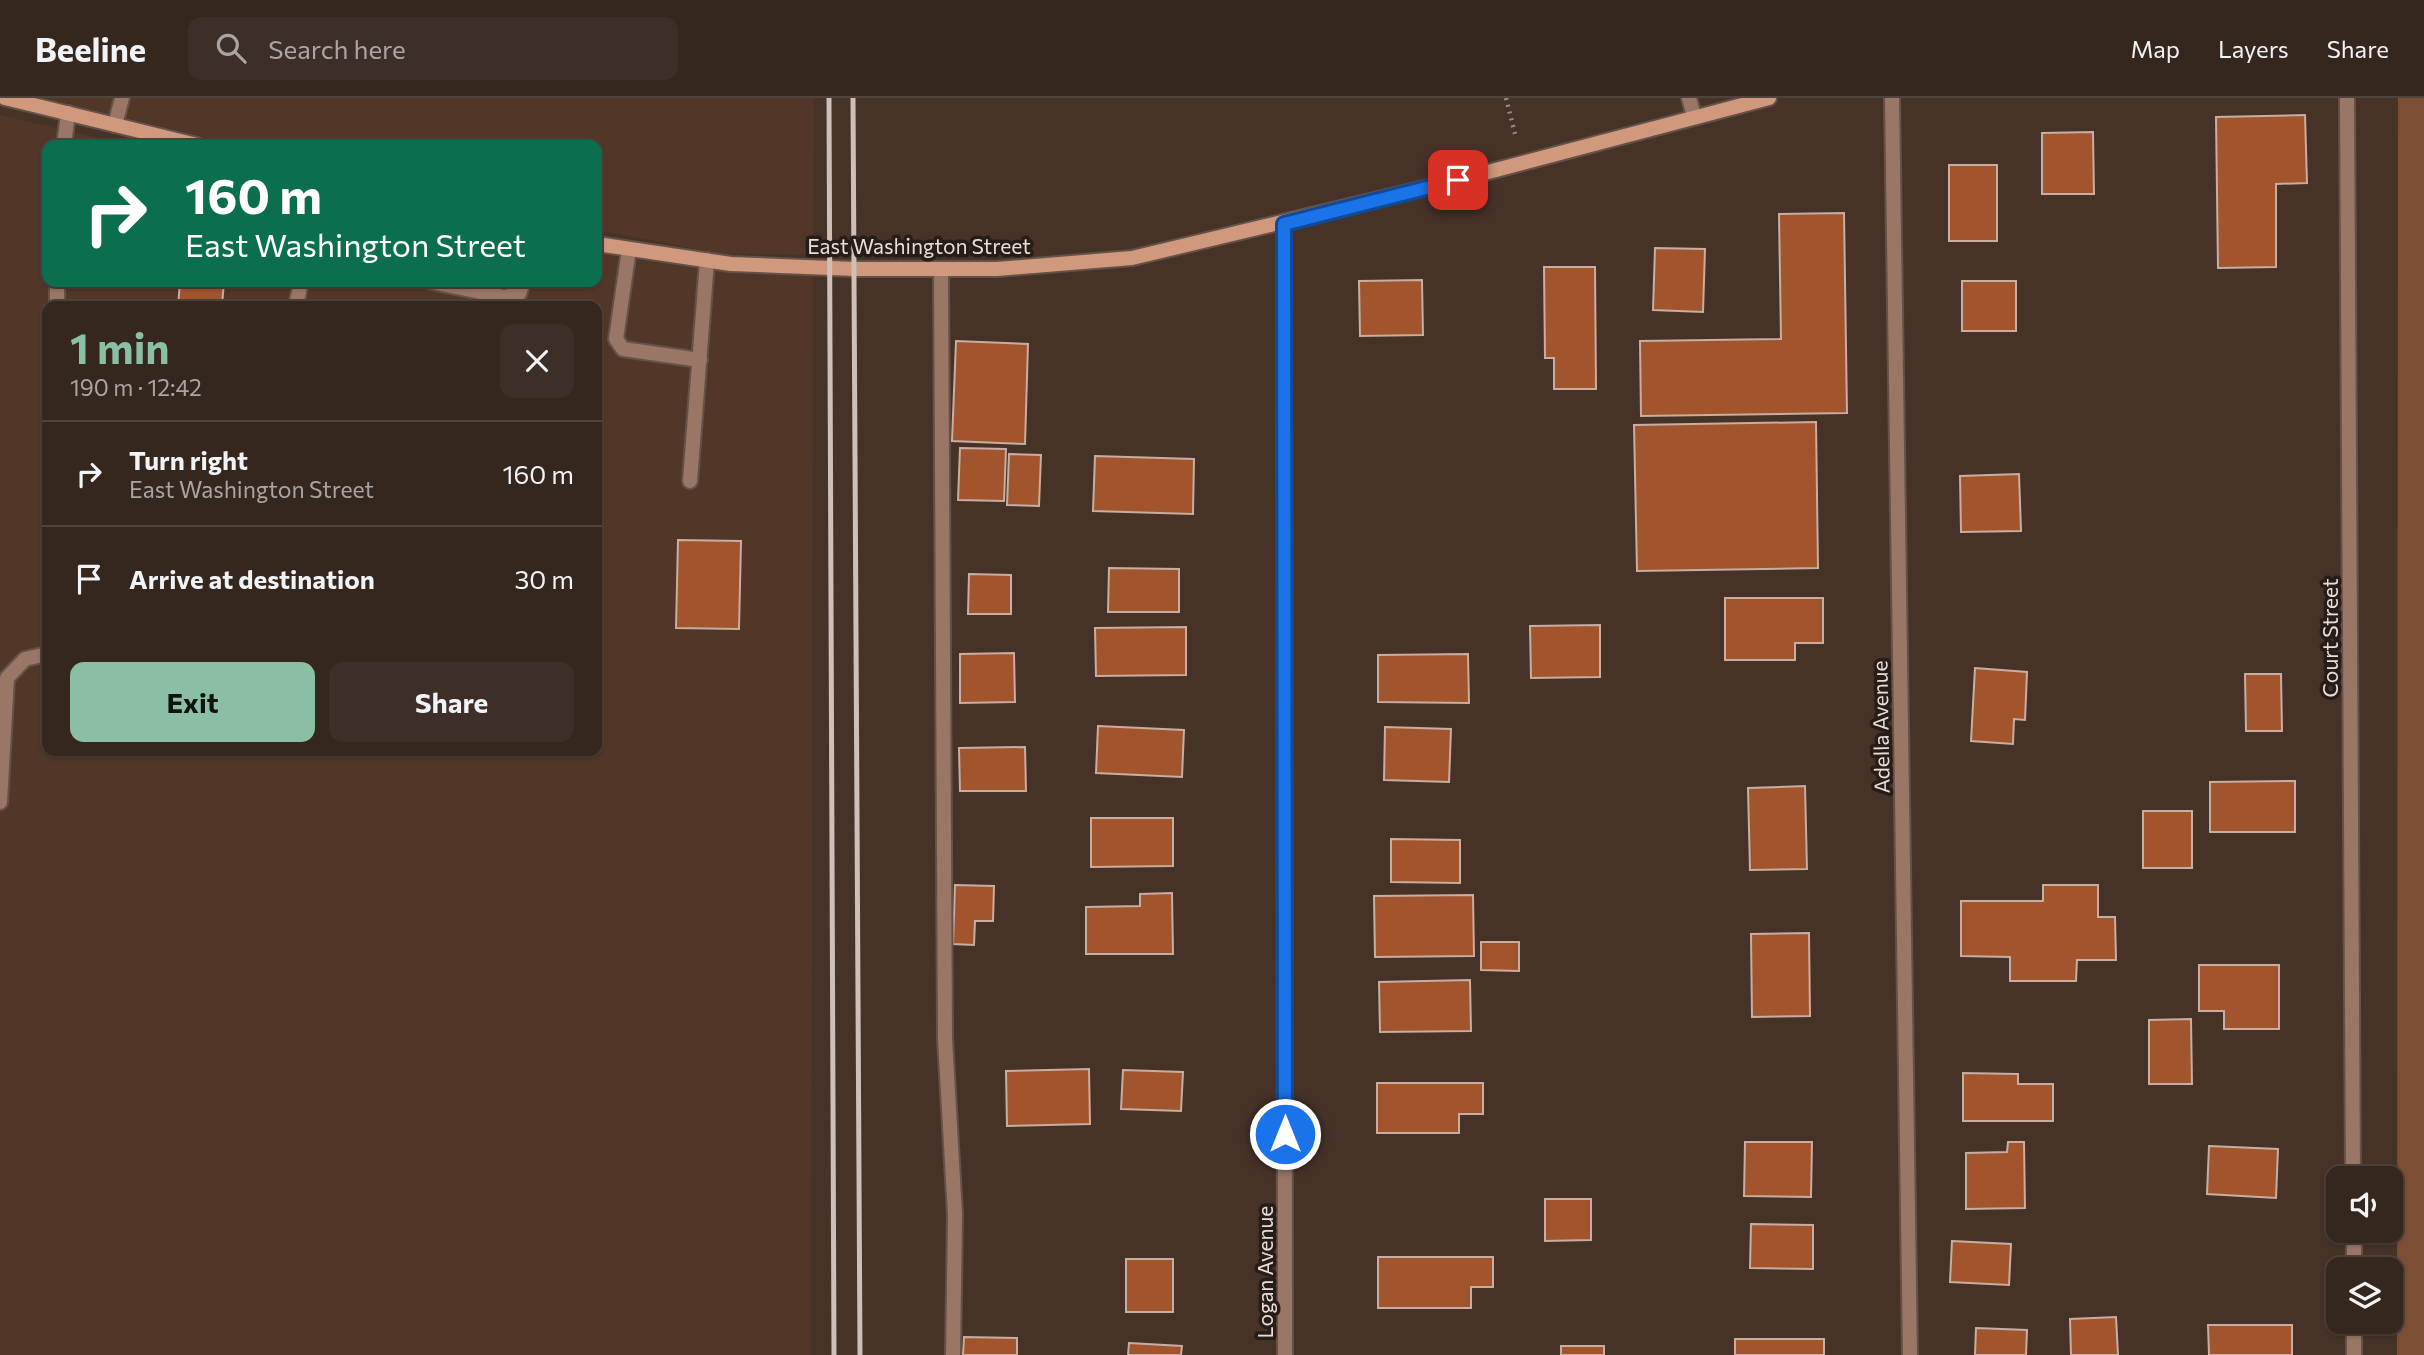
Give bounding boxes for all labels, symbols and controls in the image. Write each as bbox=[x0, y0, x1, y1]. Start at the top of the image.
search box bbox=[188, 17, 678, 80]
text: Beeline bbox=[35, 28, 146, 69]
icon: search bbox=[212, 29, 250, 67]
text: Search here bbox=[268, 33, 406, 64]
text: Map bbox=[2131, 34, 2180, 63]
text: Layers bbox=[2218, 34, 2289, 63]
text: Share bbox=[2327, 34, 2389, 63]
pin bbox=[1428, 150, 1488, 210]
icon: arrive bbox=[1439, 161, 1477, 199]
text: 160 m bbox=[185, 164, 322, 224]
icon: right bbox=[70, 168, 161, 259]
text: East Washington Street bbox=[185, 224, 526, 264]
street label: East Washington Street bbox=[807, 233, 1031, 258]
text: 1 min bbox=[70, 321, 170, 373]
button: close bbox=[500, 324, 574, 398]
text: 190 m · 12:42 bbox=[70, 373, 202, 401]
text: Turn right bbox=[129, 444, 248, 475]
icon: right bbox=[70, 455, 108, 493]
text: 160 m bbox=[502, 458, 574, 489]
text: East Washington Street bbox=[129, 475, 374, 503]
icon: arrive bbox=[70, 560, 108, 598]
text: Arrive at destination bbox=[129, 563, 375, 594]
text: 30 m bbox=[515, 563, 574, 594]
street label: Court Street bbox=[2317, 578, 2342, 698]
street label: Adella Avenue bbox=[1866, 660, 1894, 794]
button: Exit bbox=[70, 662, 315, 742]
button: Share bbox=[329, 662, 574, 742]
position arrow bbox=[1248, 1097, 1322, 1171]
map controls bbox=[2326, 1166, 2403, 1334]
button: sound bbox=[2326, 1166, 2403, 1243]
street label: Logan Avenue bbox=[1252, 1206, 1277, 1338]
button: layers bbox=[2326, 1257, 2403, 1334]

